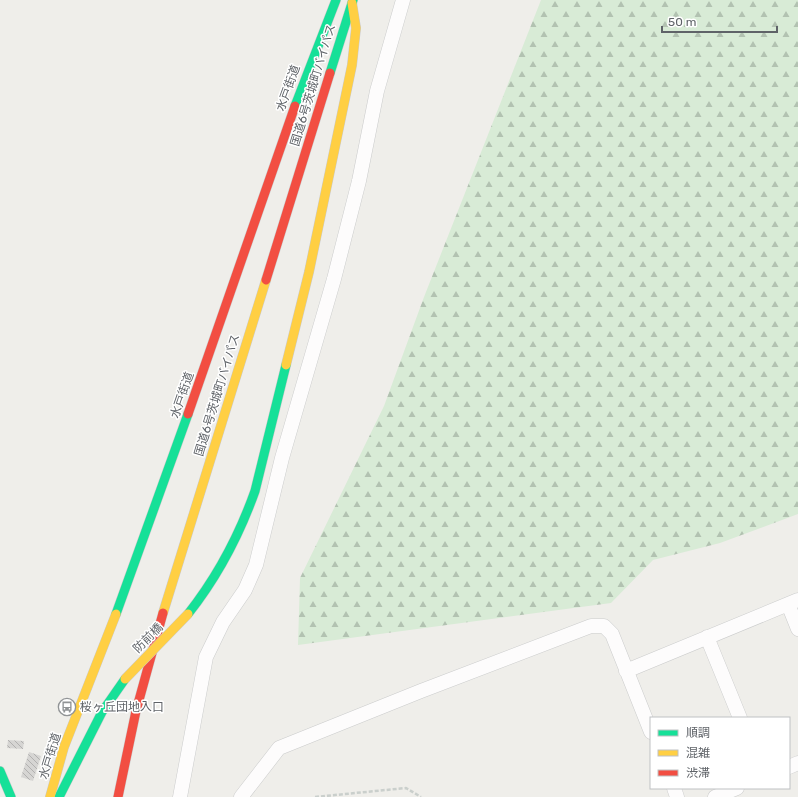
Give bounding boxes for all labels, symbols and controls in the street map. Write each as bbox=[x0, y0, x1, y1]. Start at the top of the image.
scale bar bbox=[662, 8, 777, 34]
text: 50 m bbox=[668, 15, 696, 29]
street label: 国道6号茨城町バイパス bbox=[288, 22, 338, 148]
street label: 水戸街道 bbox=[273, 63, 303, 113]
street label: 国道6号茨城町バイパス bbox=[192, 332, 242, 458]
street label: 水戸街道 bbox=[168, 370, 196, 420]
street label: 防前橋 bbox=[130, 620, 166, 656]
bus stop icon: 桜ヶ丘団地入口 bbox=[57, 697, 77, 717]
place label: 桜ヶ丘団地入口 bbox=[80, 700, 164, 714]
legend bbox=[650, 717, 790, 789]
text: 順調 bbox=[686, 726, 710, 740]
street label: 水戸街道 bbox=[36, 731, 64, 781]
text: 混雑 bbox=[686, 746, 710, 760]
text: 渋滞 bbox=[686, 766, 710, 780]

